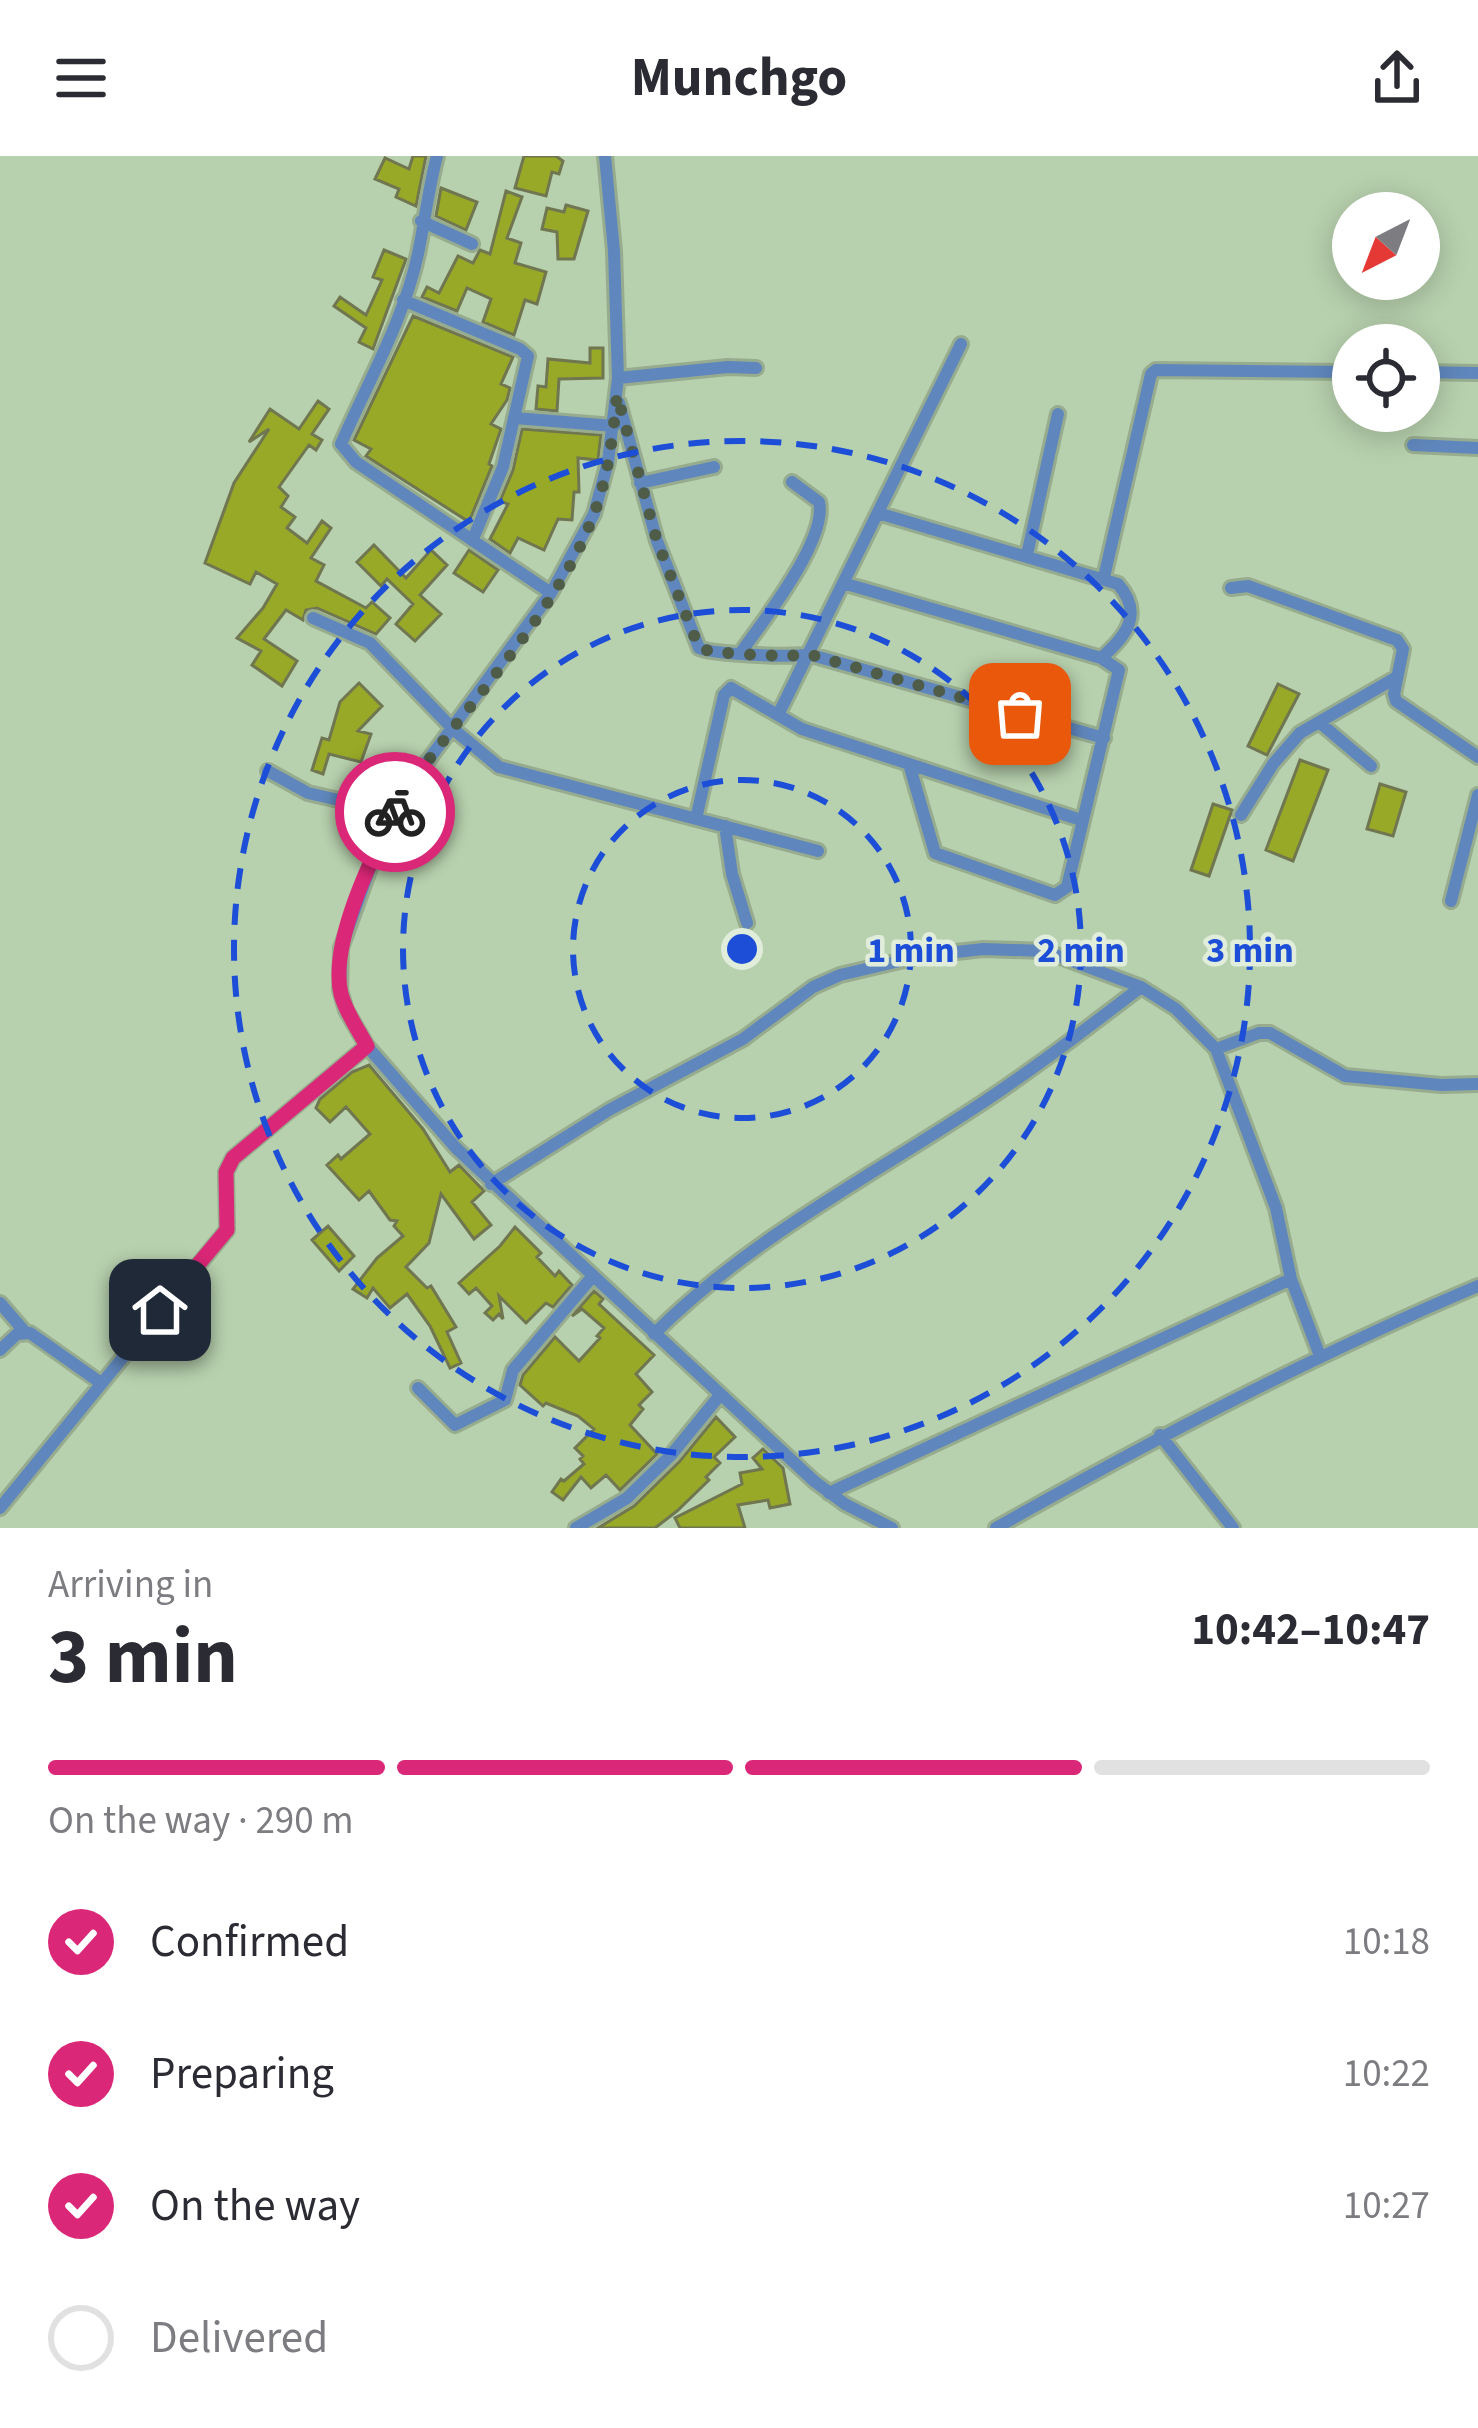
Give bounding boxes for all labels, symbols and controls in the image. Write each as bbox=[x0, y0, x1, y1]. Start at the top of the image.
text: Munchgo bbox=[631, 40, 847, 117]
icon: menu bbox=[48, 45, 114, 111]
icon: share bbox=[1364, 45, 1430, 111]
north arrow bbox=[1332, 192, 1440, 300]
map controls bbox=[1332, 192, 1440, 432]
button: locate bbox=[1332, 324, 1440, 432]
pin bbox=[969, 663, 1071, 765]
icon: bag bbox=[987, 681, 1053, 747]
courier bbox=[335, 752, 455, 872]
icon: bike bbox=[362, 779, 428, 845]
text: 1 min bbox=[867, 925, 955, 976]
text: 2 min bbox=[1037, 925, 1125, 976]
text: 3 min bbox=[1206, 925, 1294, 976]
centre of rings bbox=[721, 928, 763, 970]
pin bbox=[109, 1259, 211, 1361]
icon: home bbox=[127, 1277, 193, 1343]
text: Arriving in bbox=[48, 1557, 213, 1613]
text: 10:42–10:47 bbox=[1191, 1598, 1430, 1662]
text: 3 min bbox=[48, 1602, 238, 1713]
text: On the way · 290 m bbox=[48, 1793, 354, 1849]
icon: check bbox=[48, 1909, 114, 1975]
text: Confirmed bbox=[150, 1910, 349, 1974]
text: 10:18 bbox=[1343, 1914, 1430, 1970]
icon: check bbox=[48, 2041, 114, 2107]
text: Preparing bbox=[150, 2042, 334, 2106]
text: 10:22 bbox=[1343, 2046, 1430, 2102]
icon: check bbox=[48, 2173, 114, 2239]
text: On the way bbox=[150, 2174, 360, 2238]
text: 10:27 bbox=[1343, 2178, 1430, 2234]
text: Delivered bbox=[150, 2306, 328, 2370]

